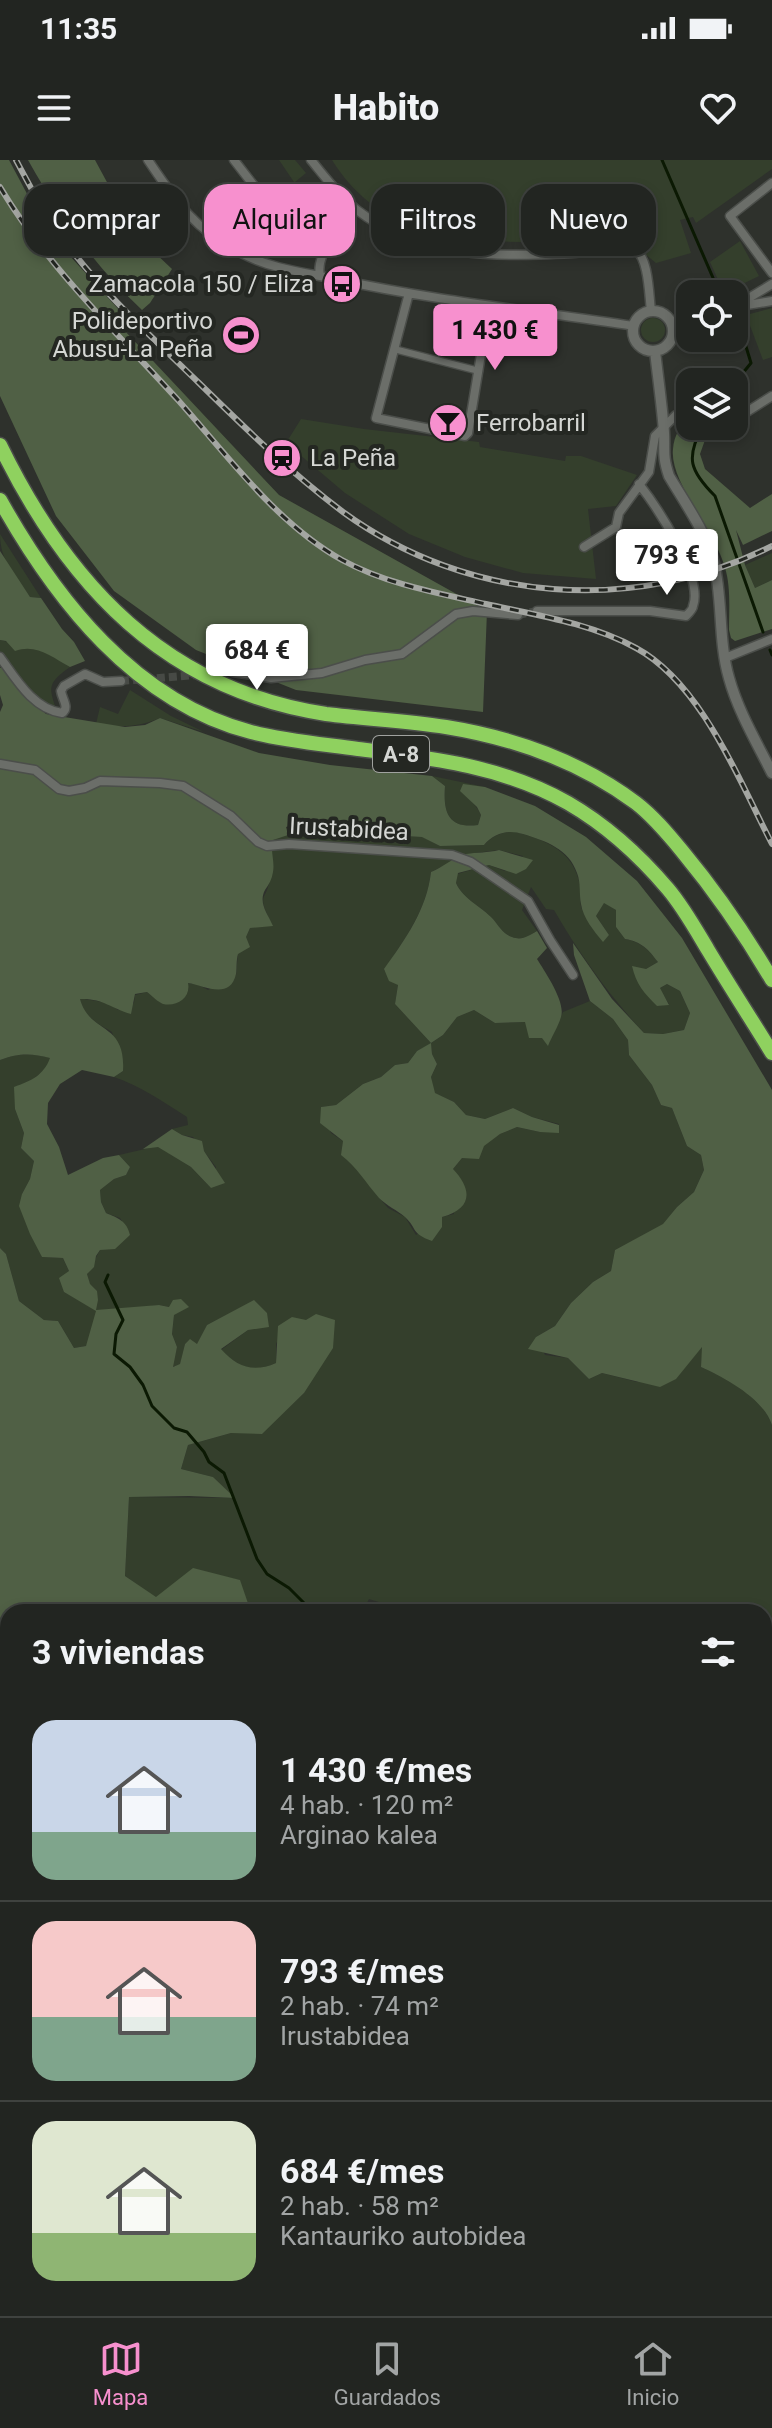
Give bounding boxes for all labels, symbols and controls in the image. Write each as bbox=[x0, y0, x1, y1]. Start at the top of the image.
text: 11:35 bbox=[40, 11, 117, 46]
icon: menu bbox=[32, 86, 76, 130]
icon: heart bbox=[696, 86, 740, 130]
text: Habito bbox=[333, 87, 439, 129]
chip: Comprar bbox=[24, 184, 188, 256]
chip: Alquilar bbox=[204, 184, 355, 256]
chip: Filtros bbox=[371, 184, 505, 256]
chip: Nuevo bbox=[521, 184, 656, 256]
bus stop icon: Zamacola 150 / Eliza bbox=[321, 263, 363, 305]
place label: Zamacola 150 / Eliza bbox=[89, 270, 314, 298]
map controls bbox=[676, 280, 748, 440]
button: locate bbox=[676, 280, 748, 352]
pin: 1 430 € bbox=[421, 304, 569, 372]
place label: Polideportivo Abusu-La Peña bbox=[52, 307, 213, 363]
sports icon: Polideportivo Abusu-La Peña bbox=[220, 314, 262, 356]
text: 1 430 € bbox=[451, 315, 539, 345]
button: layers bbox=[676, 368, 748, 440]
bar icon: Ferrobarril bbox=[427, 402, 469, 444]
place label: Ferrobarril bbox=[476, 409, 586, 437]
station icon: La Peña bbox=[261, 437, 303, 479]
place label: La Peña bbox=[310, 444, 396, 472]
pin: 793 € bbox=[611, 529, 723, 597]
text: 793 € bbox=[634, 540, 700, 570]
pin: 684 € bbox=[201, 624, 313, 692]
text: 684 € bbox=[224, 635, 290, 665]
road number: A-8 bbox=[373, 736, 429, 772]
street label: Irustabidea bbox=[288, 812, 410, 846]
icon: filters bbox=[696, 1630, 740, 1674]
text: 3 viviendas bbox=[32, 1632, 205, 1672]
text: 1 430 €/mes bbox=[280, 1750, 472, 1790]
icon: home bbox=[96, 1752, 192, 1848]
text: 4 hab. · 120 m² bbox=[280, 1790, 453, 1820]
text: Arginao kalea bbox=[280, 1820, 438, 1850]
text: 793 €/mes bbox=[280, 1951, 444, 1991]
icon: home bbox=[96, 1953, 192, 2049]
text: 2 hab. · 74 m² bbox=[280, 1991, 439, 2021]
text: Irustabidea bbox=[280, 2021, 410, 2051]
text: 684 €/mes bbox=[280, 2151, 444, 2191]
icon: home bbox=[96, 2153, 192, 2249]
text: 2 hab. · 58 m² bbox=[280, 2191, 439, 2221]
text: Kantauriko autobidea bbox=[280, 2221, 526, 2251]
tab: Mapa bbox=[93, 2337, 148, 2410]
tab: Guardados bbox=[334, 2337, 441, 2410]
tab: Inicio bbox=[626, 2337, 679, 2410]

